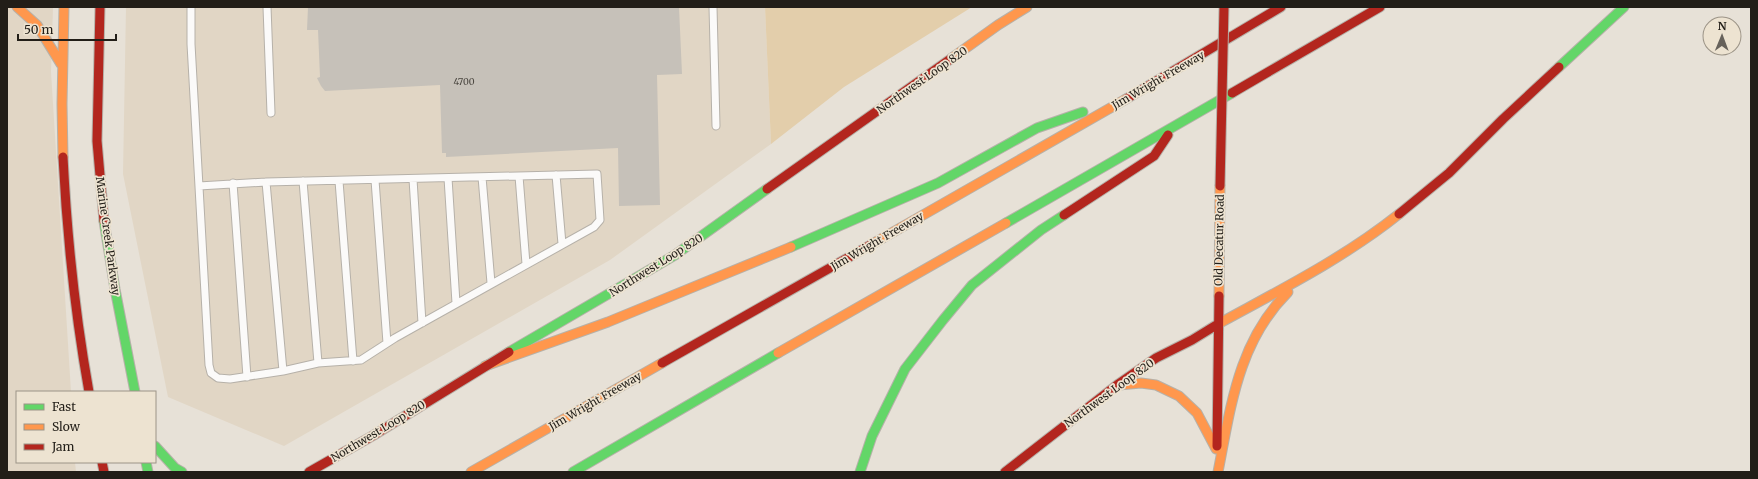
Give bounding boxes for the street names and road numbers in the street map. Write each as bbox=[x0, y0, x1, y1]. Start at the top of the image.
street label: Northwest Loop 820 bbox=[874, 43, 970, 117]
street label: Jim Wright Freeway bbox=[1108, 47, 1207, 113]
street label: Marine Creek Parkway bbox=[93, 176, 123, 297]
street label: Old Decatur Road bbox=[1211, 194, 1227, 286]
street label: Jim Wright Freeway bbox=[827, 208, 926, 274]
street label: Northwest Loop 820 bbox=[607, 231, 705, 299]
street label: Northwest Loop 820 bbox=[1061, 356, 1157, 430]
street label: Jim Wright Freeway bbox=[545, 368, 644, 434]
street label: Northwest Loop 820 bbox=[328, 397, 428, 465]

